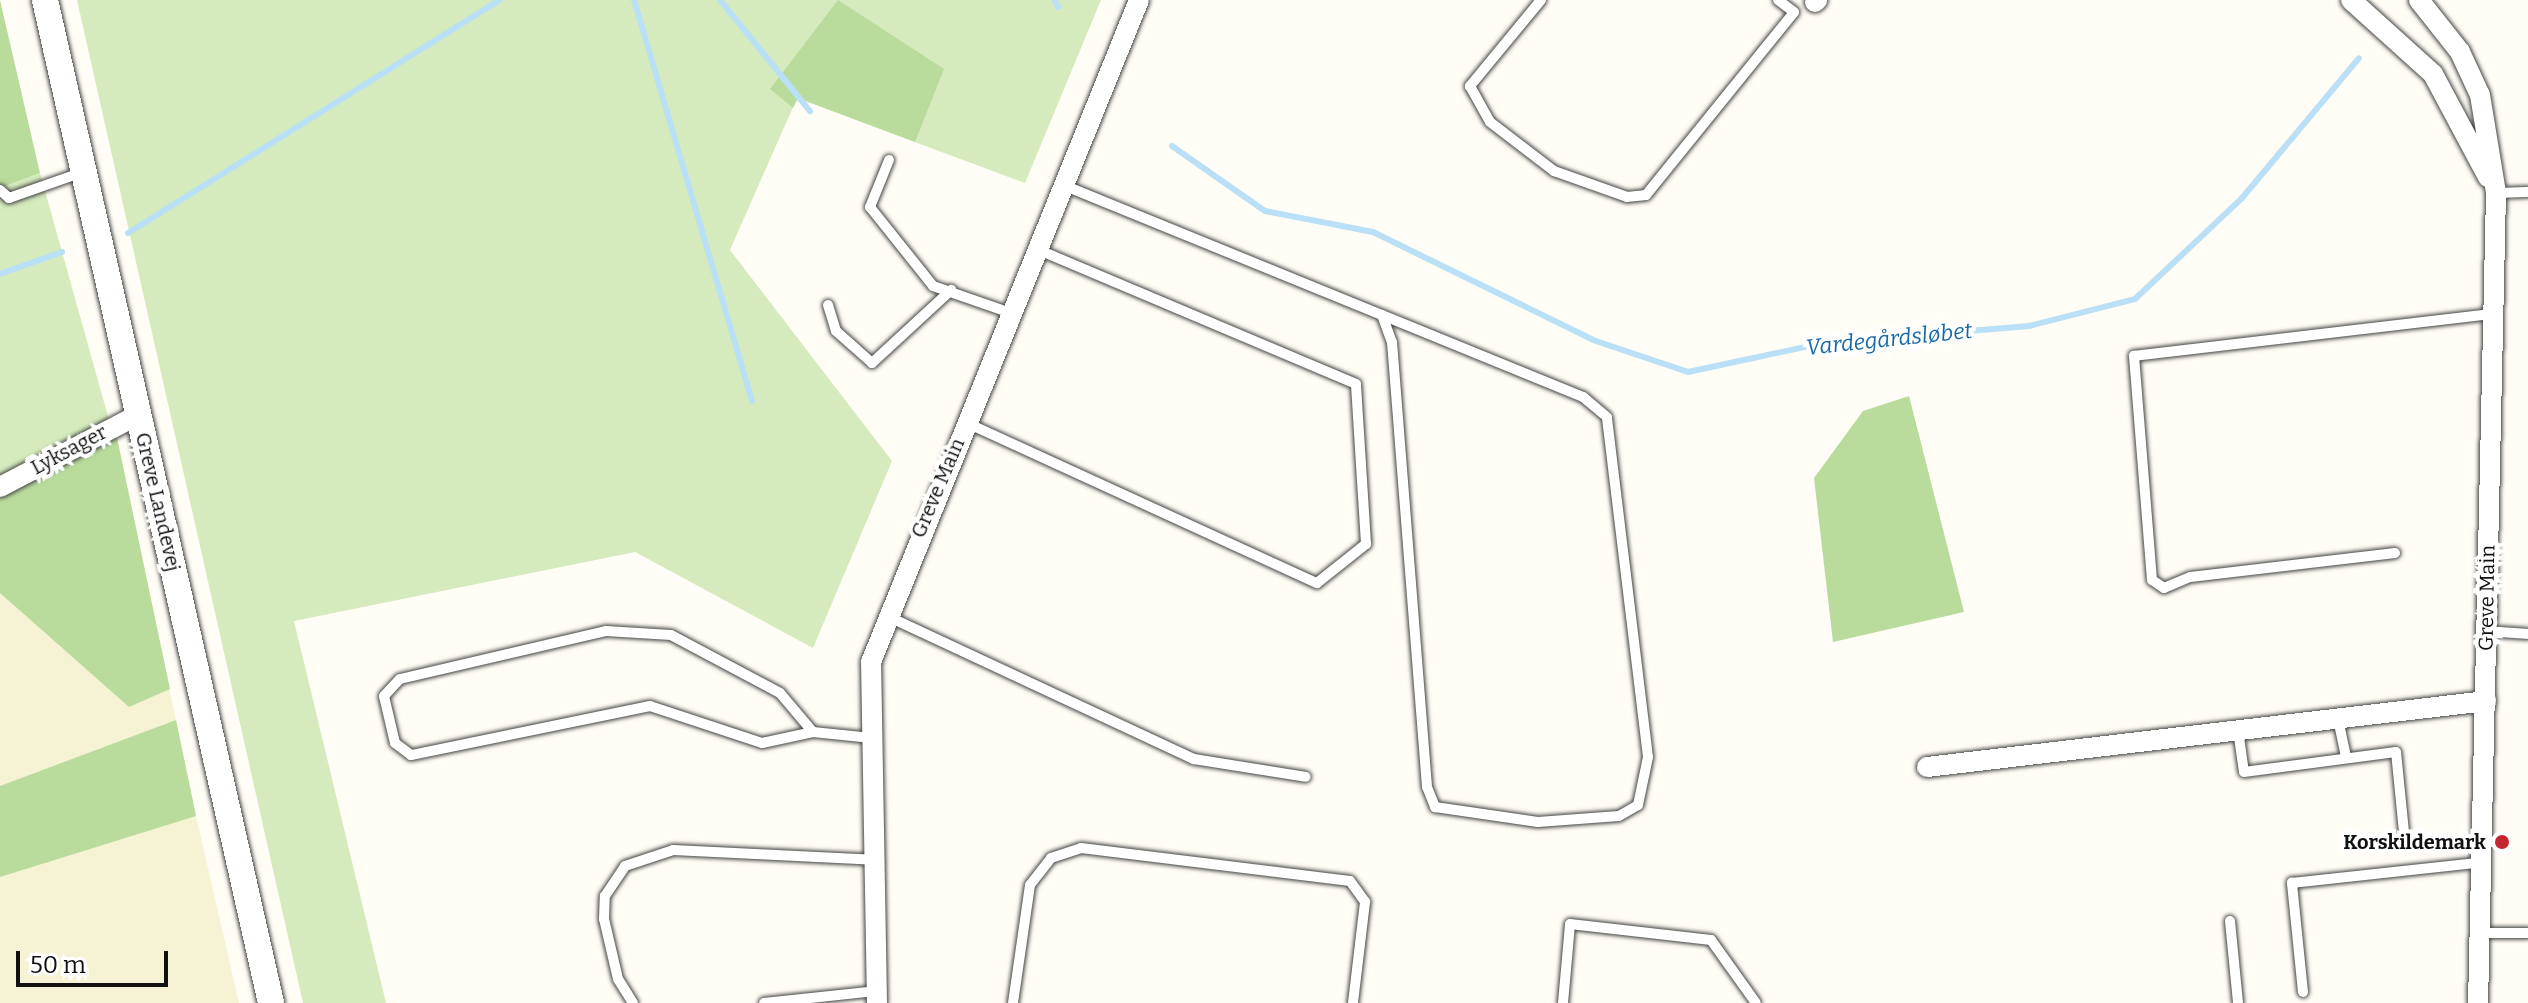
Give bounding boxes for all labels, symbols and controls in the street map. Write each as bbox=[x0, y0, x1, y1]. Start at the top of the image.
water label: Vardegårdsløbet bbox=[1805, 317, 1973, 361]
street label: Lyksager bbox=[27, 420, 111, 480]
street label: Greve Landevej bbox=[130, 430, 186, 574]
street label: Greve Main bbox=[906, 435, 970, 541]
street label: Greve Main bbox=[2474, 545, 2500, 651]
place label: Korskildemark bbox=[2343, 830, 2486, 854]
marker: Korskildemark bbox=[2493, 833, 2511, 851]
scale bar bbox=[20, 935, 172, 985]
text: 50 m bbox=[30, 951, 86, 979]

